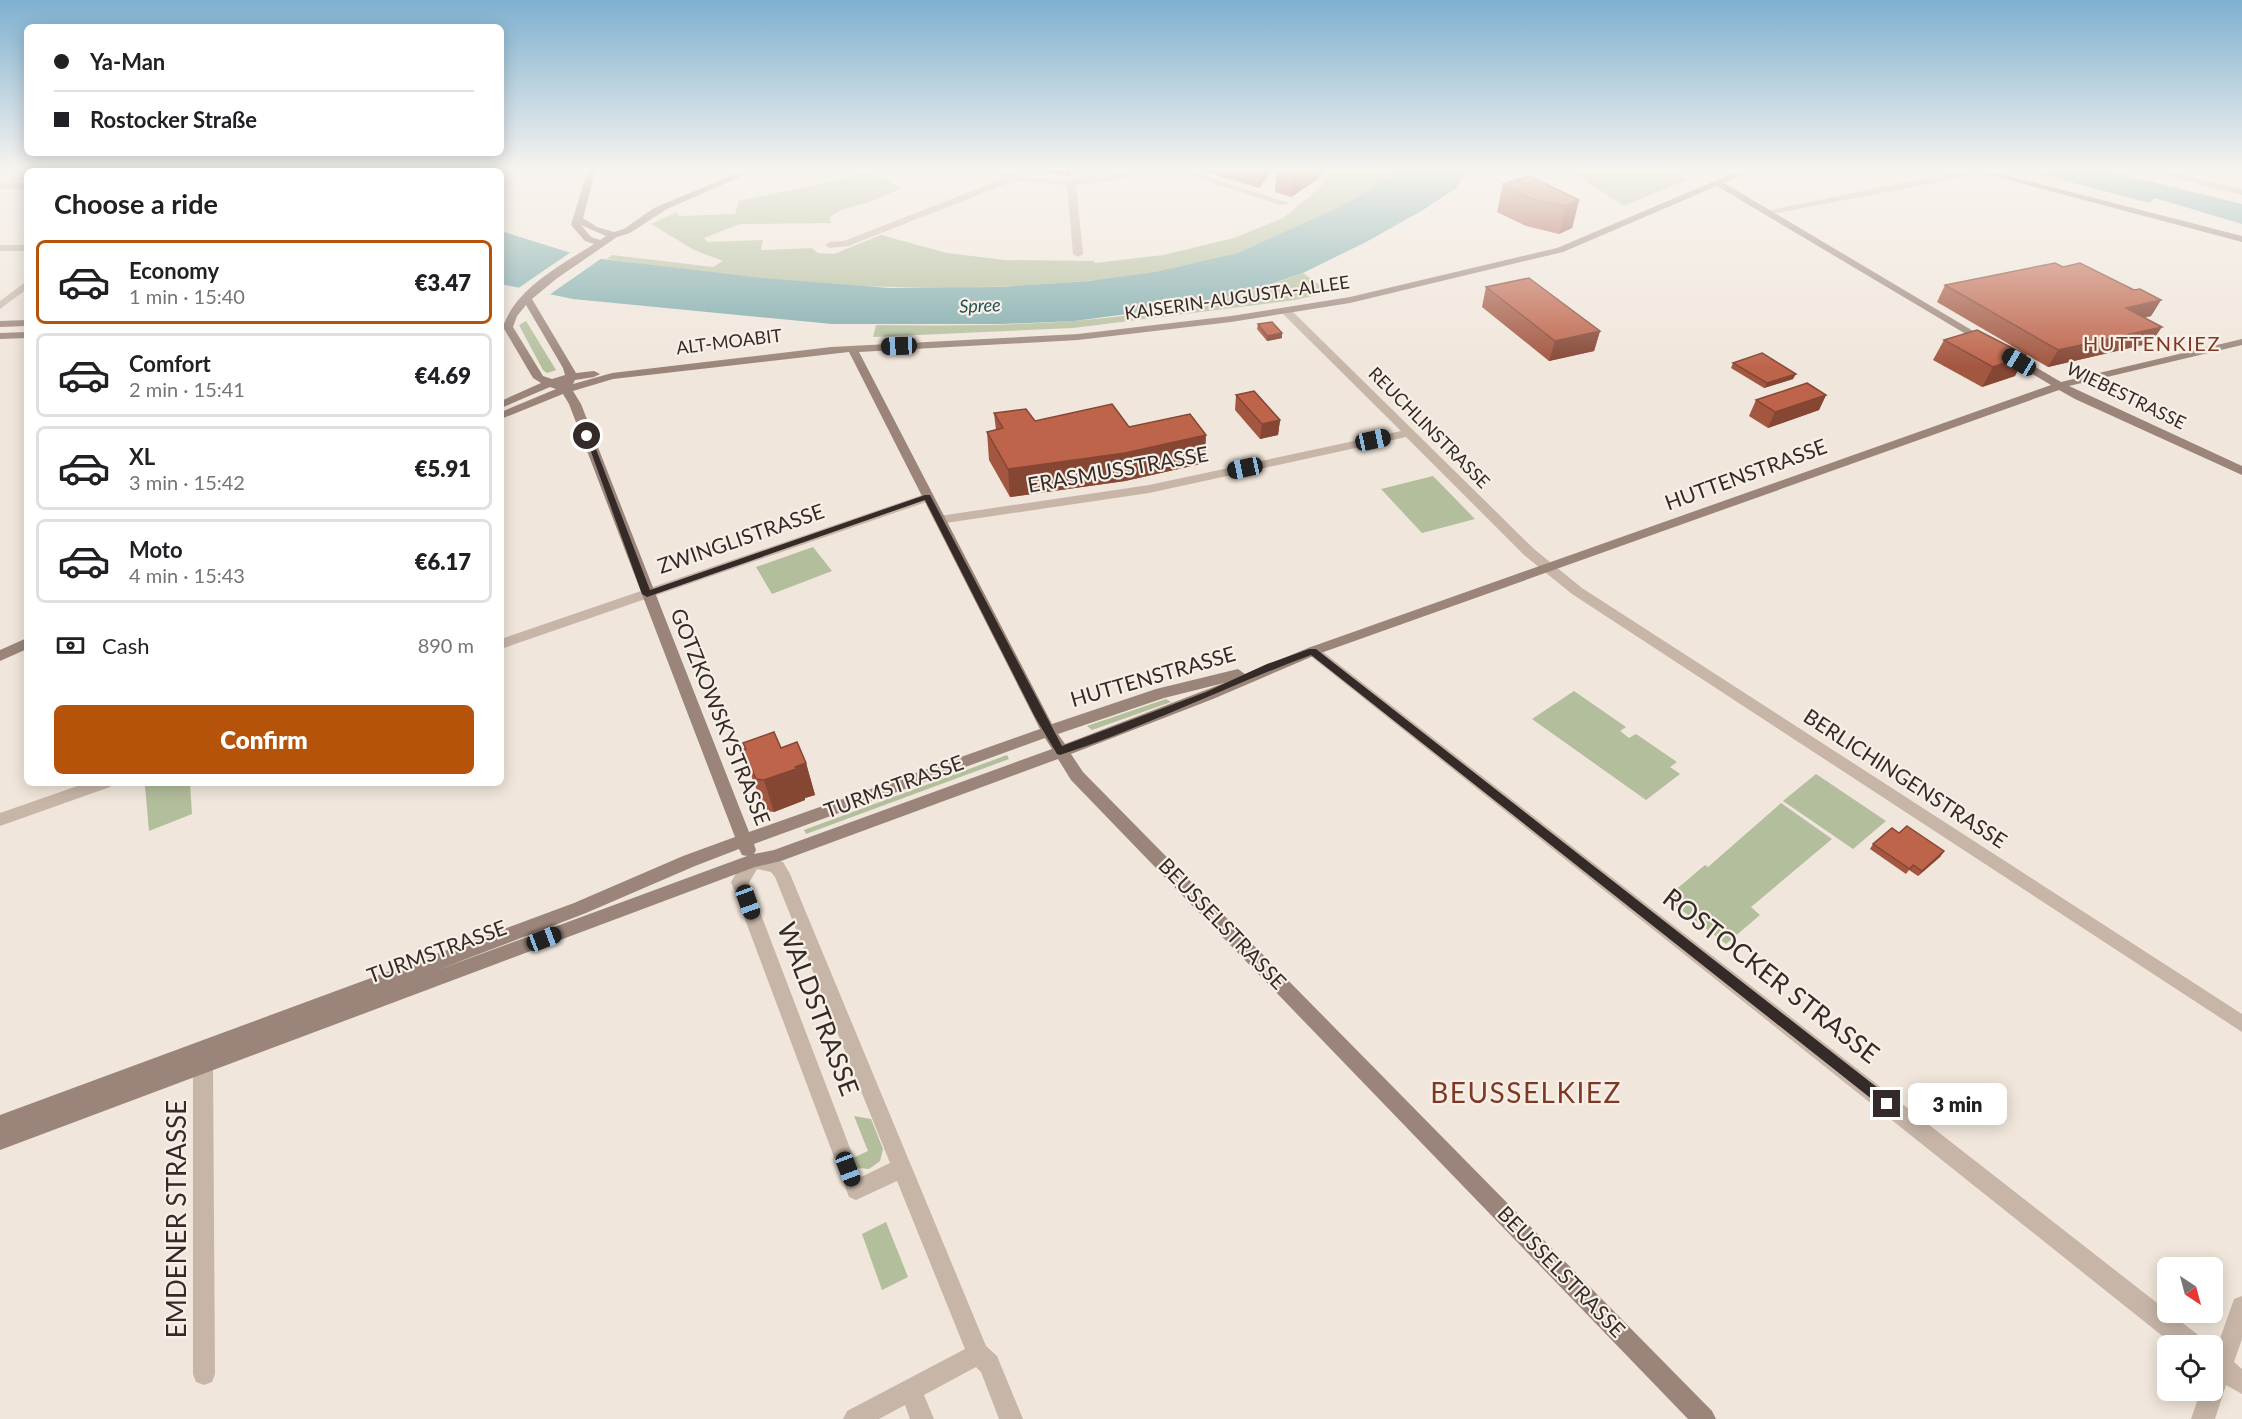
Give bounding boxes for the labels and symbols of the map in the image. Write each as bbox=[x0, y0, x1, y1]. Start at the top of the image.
street label: KAISERIN-AUGUSTA-ALLEE bbox=[1123, 270, 1351, 324]
water label: Spree bbox=[959, 293, 1001, 317]
street label: ALT-MOABIT bbox=[675, 324, 783, 358]
district label: HUTTENKIEZ bbox=[2083, 331, 2221, 355]
car bbox=[881, 336, 917, 356]
car bbox=[1999, 345, 2039, 379]
street label: WIEBESTRASSE bbox=[2063, 357, 2190, 433]
street label: REUCHLINSTRASSE bbox=[1364, 362, 1495, 493]
route start bbox=[573, 422, 600, 449]
car bbox=[1354, 427, 1392, 453]
street label: HUTTENSTRASSE bbox=[1661, 433, 1830, 514]
street label: ERASMUSSTRASSE bbox=[1025, 440, 1210, 497]
car bbox=[1226, 455, 1264, 481]
street label: ZWINGLISTRASSE bbox=[654, 497, 827, 578]
street label: GOTZKOWSKYSTRASSE bbox=[666, 604, 776, 829]
street label: HUTTENSTRASSE bbox=[1067, 640, 1238, 711]
street label: BERLICHINGENSTRASSE bbox=[1800, 703, 2012, 853]
street label: TURMSTRASSE bbox=[820, 749, 967, 822]
street label: BEUSSELSTRASSE bbox=[1154, 852, 1292, 994]
street label: ROSTOCKER STRASSE bbox=[1657, 881, 1886, 1070]
car bbox=[733, 882, 763, 922]
street label: TURMSTRASSE bbox=[363, 914, 510, 987]
street label: WALDSTRASSE bbox=[771, 917, 867, 1100]
car bbox=[524, 924, 564, 954]
district label: BEUSSELKIEZ bbox=[1430, 1075, 1622, 1109]
callout: 3 min bbox=[1908, 1083, 2007, 1125]
route end bbox=[1873, 1090, 1900, 1117]
street label: EMDENER STRASSE bbox=[160, 1100, 192, 1338]
car bbox=[833, 1149, 863, 1189]
street label: BEUSSELSTRASSE bbox=[1493, 1200, 1631, 1342]
north arrow bbox=[2157, 1257, 2223, 1323]

